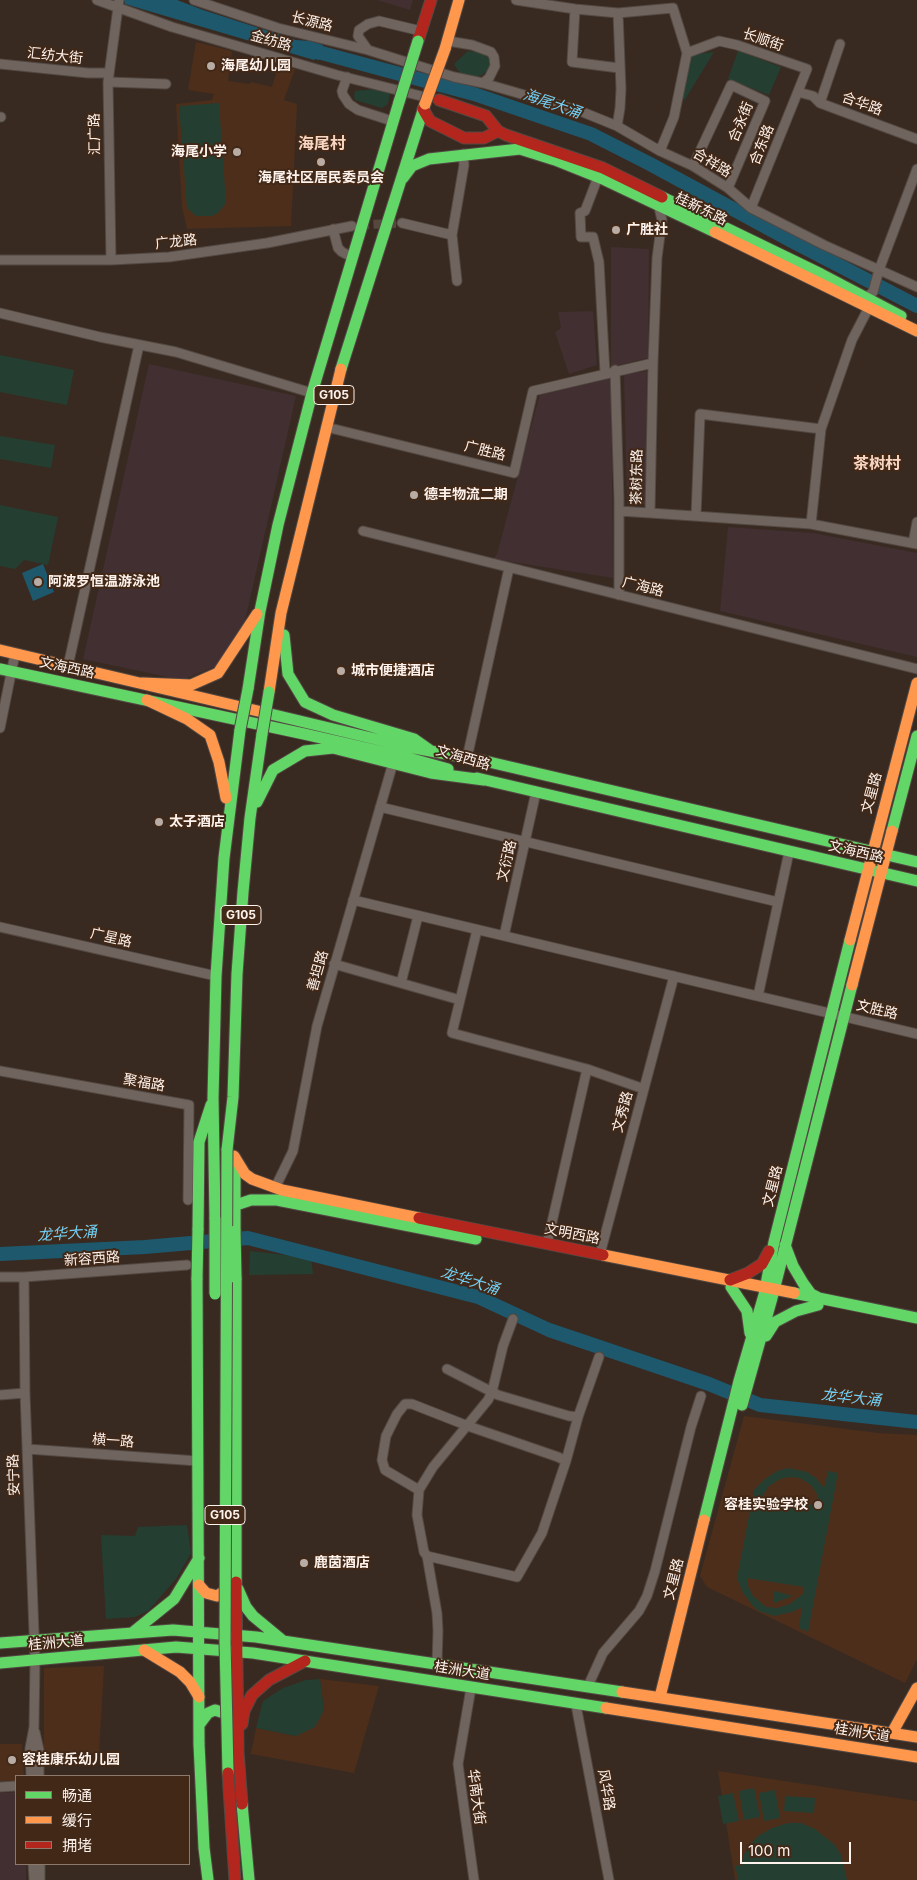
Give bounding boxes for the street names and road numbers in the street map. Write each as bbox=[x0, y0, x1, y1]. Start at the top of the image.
street label: 长源路 bbox=[290, 9, 334, 35]
street label: 长顺街 bbox=[740, 25, 786, 55]
street label: 金纺路 bbox=[248, 27, 294, 55]
street label: 汇纺大街 bbox=[26, 45, 84, 67]
street label: 合华路 bbox=[839, 89, 885, 119]
street label: 合永街 bbox=[725, 99, 757, 145]
street label: 汇广路 bbox=[86, 113, 104, 155]
street label: 合东路 bbox=[746, 122, 778, 168]
street label: 合祥路 bbox=[690, 145, 734, 181]
street label: 桂新东路 bbox=[672, 189, 730, 229]
street label: 广龙路 bbox=[154, 231, 198, 253]
road number: G105 bbox=[314, 386, 354, 404]
street label: 广胜路 bbox=[463, 438, 507, 464]
street label: 茶树东路 bbox=[628, 449, 646, 505]
street label: 广海路 bbox=[621, 574, 665, 600]
street label: 文海西路 bbox=[38, 654, 96, 682]
street label: 文海西路 bbox=[434, 742, 492, 774]
street label: 文星路 bbox=[858, 771, 886, 815]
street label: 文海西路 bbox=[827, 838, 885, 866]
street label: 文衍路 bbox=[494, 839, 520, 883]
road number: G105 bbox=[221, 906, 261, 924]
street label: 广星路 bbox=[89, 925, 133, 951]
street label: 善坦路 bbox=[304, 948, 332, 994]
street label: 文胜路 bbox=[855, 997, 899, 1023]
street label: 聚福路 bbox=[122, 1071, 166, 1095]
street label: 文秀路 bbox=[609, 1090, 637, 1134]
street label: 文星路 bbox=[760, 1164, 786, 1208]
street label: 文明西路 bbox=[543, 1220, 601, 1248]
street label: 新容西路 bbox=[63, 1249, 121, 1269]
street label: 横一路 bbox=[91, 1431, 135, 1451]
street label: 安宁路 bbox=[5, 1454, 23, 1496]
road number: G105 bbox=[205, 1506, 245, 1524]
street label: 文星路 bbox=[661, 1557, 687, 1601]
street label: 桂洲大道 bbox=[27, 1632, 85, 1654]
street label: 桂洲大道 bbox=[433, 1658, 491, 1684]
street label: 桂洲大道 bbox=[833, 1720, 891, 1746]
street label: 华南大街 bbox=[464, 1768, 488, 1826]
street label: 风华路 bbox=[594, 1768, 618, 1812]

